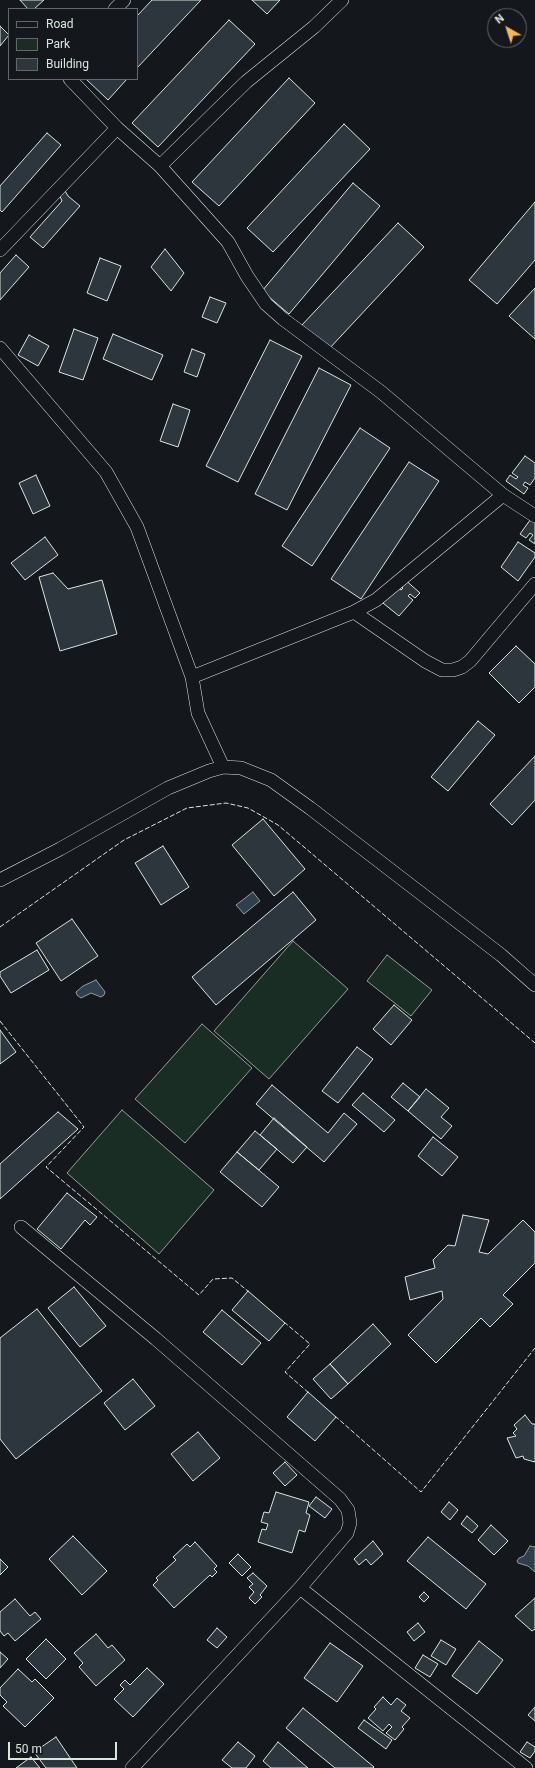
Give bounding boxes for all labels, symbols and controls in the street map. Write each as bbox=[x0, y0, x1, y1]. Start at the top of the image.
legend bbox=[8, 8, 138, 80]
north arrow bbox=[487, 8, 527, 48]
text: N bbox=[493, 12, 507, 27]
text: Road bbox=[46, 17, 74, 31]
text: Park bbox=[46, 37, 70, 51]
text: Building bbox=[46, 57, 89, 71]
scale bar bbox=[10, 1734, 119, 1760]
text: 50 m bbox=[15, 1742, 42, 1756]

